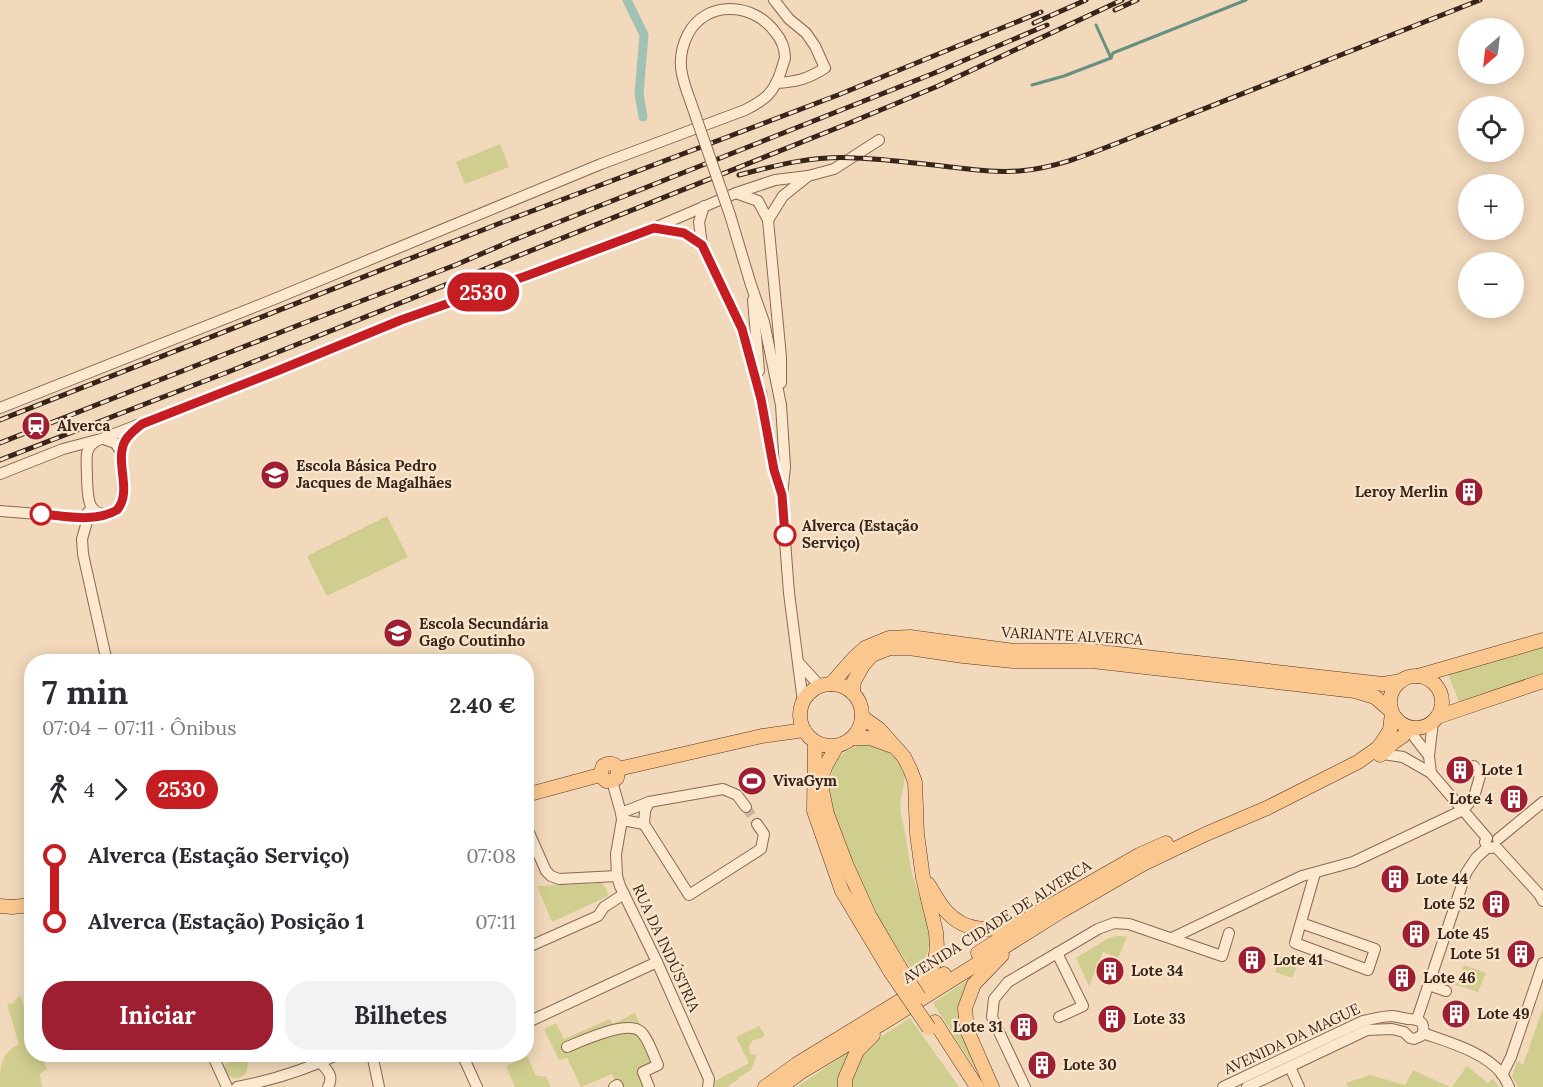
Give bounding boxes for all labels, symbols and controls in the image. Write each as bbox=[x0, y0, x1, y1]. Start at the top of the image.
north arrow bbox=[1458, 18, 1524, 84]
map controls bbox=[1458, 18, 1524, 318]
button: locate bbox=[1458, 96, 1524, 162]
button: + bbox=[1458, 174, 1524, 240]
button: − bbox=[1458, 252, 1524, 318]
line badge: 2530 bbox=[441, 272, 525, 312]
text: 2530 bbox=[459, 279, 507, 306]
station icon: Alverca bbox=[20, 410, 52, 442]
place label: Alverca bbox=[57, 416, 110, 435]
place label: Escola Básica Pedro Jacques de Magalhães bbox=[296, 456, 452, 492]
school or university icon: Escola Básica Pedro Jacques de Magalhães bbox=[259, 459, 291, 491]
building icon: Leroy Merlin bbox=[1453, 476, 1485, 508]
place label: Leroy Merlin bbox=[1355, 482, 1448, 501]
unlabelled marker bbox=[30, 503, 52, 525]
place label: Alverca (Estação Serviço) bbox=[802, 516, 919, 553]
marker: Alverca (Estação Serviço) bbox=[774, 524, 796, 546]
place label: Escola Secundária Gago Coutinho bbox=[419, 614, 549, 650]
school or university icon: Escola Secundária Gago Coutinho bbox=[382, 617, 414, 649]
street label: VARIANTE ALVERCA bbox=[1000, 622, 1144, 649]
text: 7 min bbox=[42, 671, 128, 713]
text: 2.40 € bbox=[450, 691, 516, 719]
text: 07:04 – 07:11 · Ônibus bbox=[42, 715, 237, 740]
building icon: Lote 1 bbox=[1444, 754, 1476, 786]
place label: Lote 1 bbox=[1481, 760, 1523, 779]
sports icon: VivaGym bbox=[736, 765, 768, 797]
place label: VivaGym bbox=[773, 771, 837, 790]
icon: walk bbox=[42, 773, 75, 806]
icon: forward bbox=[104, 773, 137, 806]
text: 2530 bbox=[158, 776, 206, 803]
text: 4 bbox=[84, 777, 95, 802]
building icon: Lote 4 bbox=[1498, 783, 1530, 815]
place label: Lote 4 bbox=[1449, 789, 1493, 808]
text: Alverca (Estação Serviço) bbox=[88, 841, 349, 869]
text: 07:08 bbox=[466, 843, 516, 868]
street label: AVENIDA CIDADE DE ALVERCA bbox=[898, 855, 1095, 988]
building icon: Lote 44 bbox=[1379, 863, 1411, 895]
place label: Lote 44 bbox=[1416, 869, 1468, 888]
street label: RUA DA INDÚSTRIA bbox=[629, 881, 705, 1015]
building icon: Lote 52 bbox=[1480, 888, 1512, 920]
place label: Lote 52 bbox=[1423, 894, 1475, 913]
text: Alverca (Estação) Posição 1 bbox=[88, 907, 364, 935]
text: 07:11 bbox=[475, 909, 516, 934]
building icon: Lote 45 bbox=[1400, 918, 1432, 950]
place label: Lote 45 bbox=[1437, 924, 1489, 943]
building icon: Lote 51 bbox=[1505, 938, 1537, 970]
building icon: Lote 41 bbox=[1236, 944, 1268, 976]
place label: Lote 51 bbox=[1450, 944, 1500, 963]
place label: Lote 41 bbox=[1273, 950, 1323, 969]
building icon: Lote 34 bbox=[1094, 955, 1126, 987]
place label: Lote 34 bbox=[1131, 961, 1183, 980]
building icon: Lote 46 bbox=[1386, 962, 1418, 994]
place label: Lote 46 bbox=[1423, 968, 1476, 987]
button: Iniciar bbox=[42, 981, 273, 1050]
button: Bilhetes bbox=[285, 981, 516, 1050]
building icon: Lote 49 bbox=[1440, 998, 1472, 1030]
street label: AVENIDA DA MAGUE bbox=[1220, 999, 1363, 1079]
building icon: Lote 33 bbox=[1096, 1003, 1128, 1035]
place label: Lote 49 bbox=[1477, 1004, 1530, 1023]
place label: Lote 33 bbox=[1133, 1009, 1186, 1028]
building icon: Lote 31 bbox=[1008, 1011, 1040, 1043]
place label: Lote 31 bbox=[953, 1017, 1003, 1036]
building icon: Lote 30 bbox=[1026, 1049, 1058, 1081]
place label: Lote 30 bbox=[1063, 1055, 1117, 1074]

